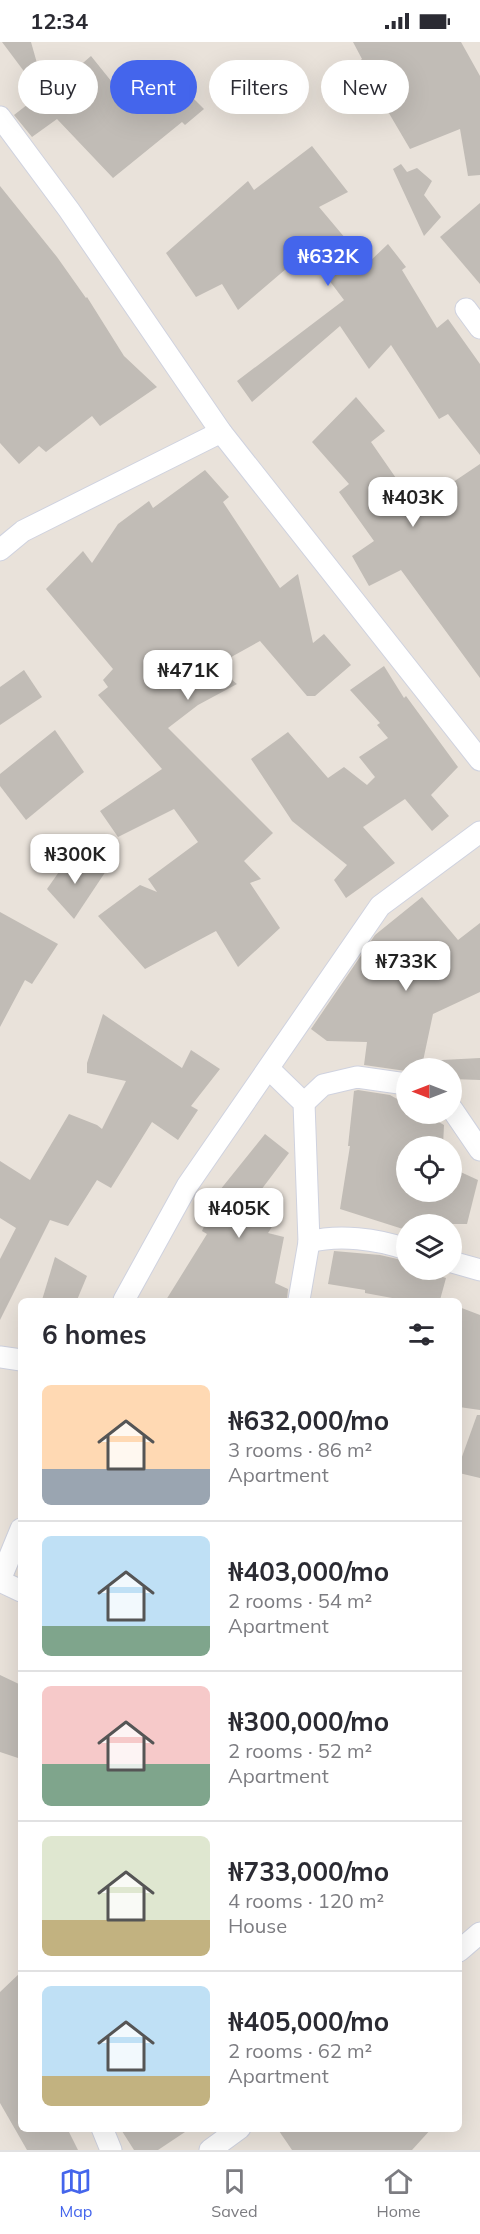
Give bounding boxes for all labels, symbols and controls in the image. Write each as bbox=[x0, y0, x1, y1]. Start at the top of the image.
text: 12:34 bbox=[30, 7, 88, 35]
chip: Buy bbox=[18, 60, 98, 114]
chip: Rent bbox=[110, 60, 197, 114]
chip: Filters bbox=[209, 60, 309, 114]
chip: New bbox=[321, 60, 409, 114]
pin: ₦632K bbox=[286, 236, 370, 287]
text: ₦632K bbox=[297, 243, 359, 268]
pin: ₦403K bbox=[371, 477, 455, 528]
text: ₦403K bbox=[382, 484, 444, 509]
pin: ₦471K bbox=[146, 650, 230, 701]
text: ₦471K bbox=[157, 657, 219, 682]
pin: ₦300K bbox=[33, 834, 117, 885]
text: ₦300K bbox=[44, 841, 106, 866]
pin: ₦733K bbox=[364, 941, 448, 992]
text: ₦733K bbox=[375, 948, 437, 973]
north arrow bbox=[396, 1058, 462, 1124]
map controls bbox=[396, 1058, 462, 1280]
button: locate bbox=[396, 1136, 462, 1202]
pin: ₦405K bbox=[197, 1188, 281, 1239]
text: ₦405K bbox=[208, 1195, 270, 1220]
button: layers bbox=[396, 1214, 462, 1280]
text: 6 homes bbox=[42, 1318, 146, 1351]
icon: filters bbox=[405, 1318, 438, 1351]
text: ₦632,000/mo bbox=[228, 1404, 389, 1437]
icon: home bbox=[90, 1409, 162, 1481]
text: 3 rooms · 86 m² bbox=[228, 1437, 372, 1462]
text: Apartment bbox=[228, 1462, 329, 1487]
text: ₦403,000/mo bbox=[228, 1555, 389, 1588]
icon: home bbox=[90, 1560, 162, 1632]
text: 2 rooms · 54 m² bbox=[228, 1588, 372, 1613]
text: Apartment bbox=[228, 1613, 329, 1638]
text: ₦300,000/mo bbox=[228, 1705, 389, 1738]
icon: home bbox=[90, 1710, 162, 1782]
text: 2 rooms · 52 m² bbox=[228, 1738, 372, 1763]
text: Apartment bbox=[228, 1763, 329, 1788]
text: ₦733,000/mo bbox=[228, 1855, 389, 1888]
icon: home bbox=[90, 1860, 162, 1932]
text: 4 rooms · 120 m² bbox=[228, 1888, 384, 1913]
text: House bbox=[228, 1913, 287, 1938]
text: ₦405,000/mo bbox=[228, 2005, 389, 2038]
icon: home bbox=[90, 2010, 162, 2082]
text: 2 rooms · 62 m² bbox=[228, 2038, 372, 2063]
text: Apartment bbox=[228, 2063, 329, 2088]
tab: Map bbox=[59, 2165, 92, 2221]
tab: Saved bbox=[211, 2165, 258, 2221]
tab: Home bbox=[376, 2165, 421, 2221]

